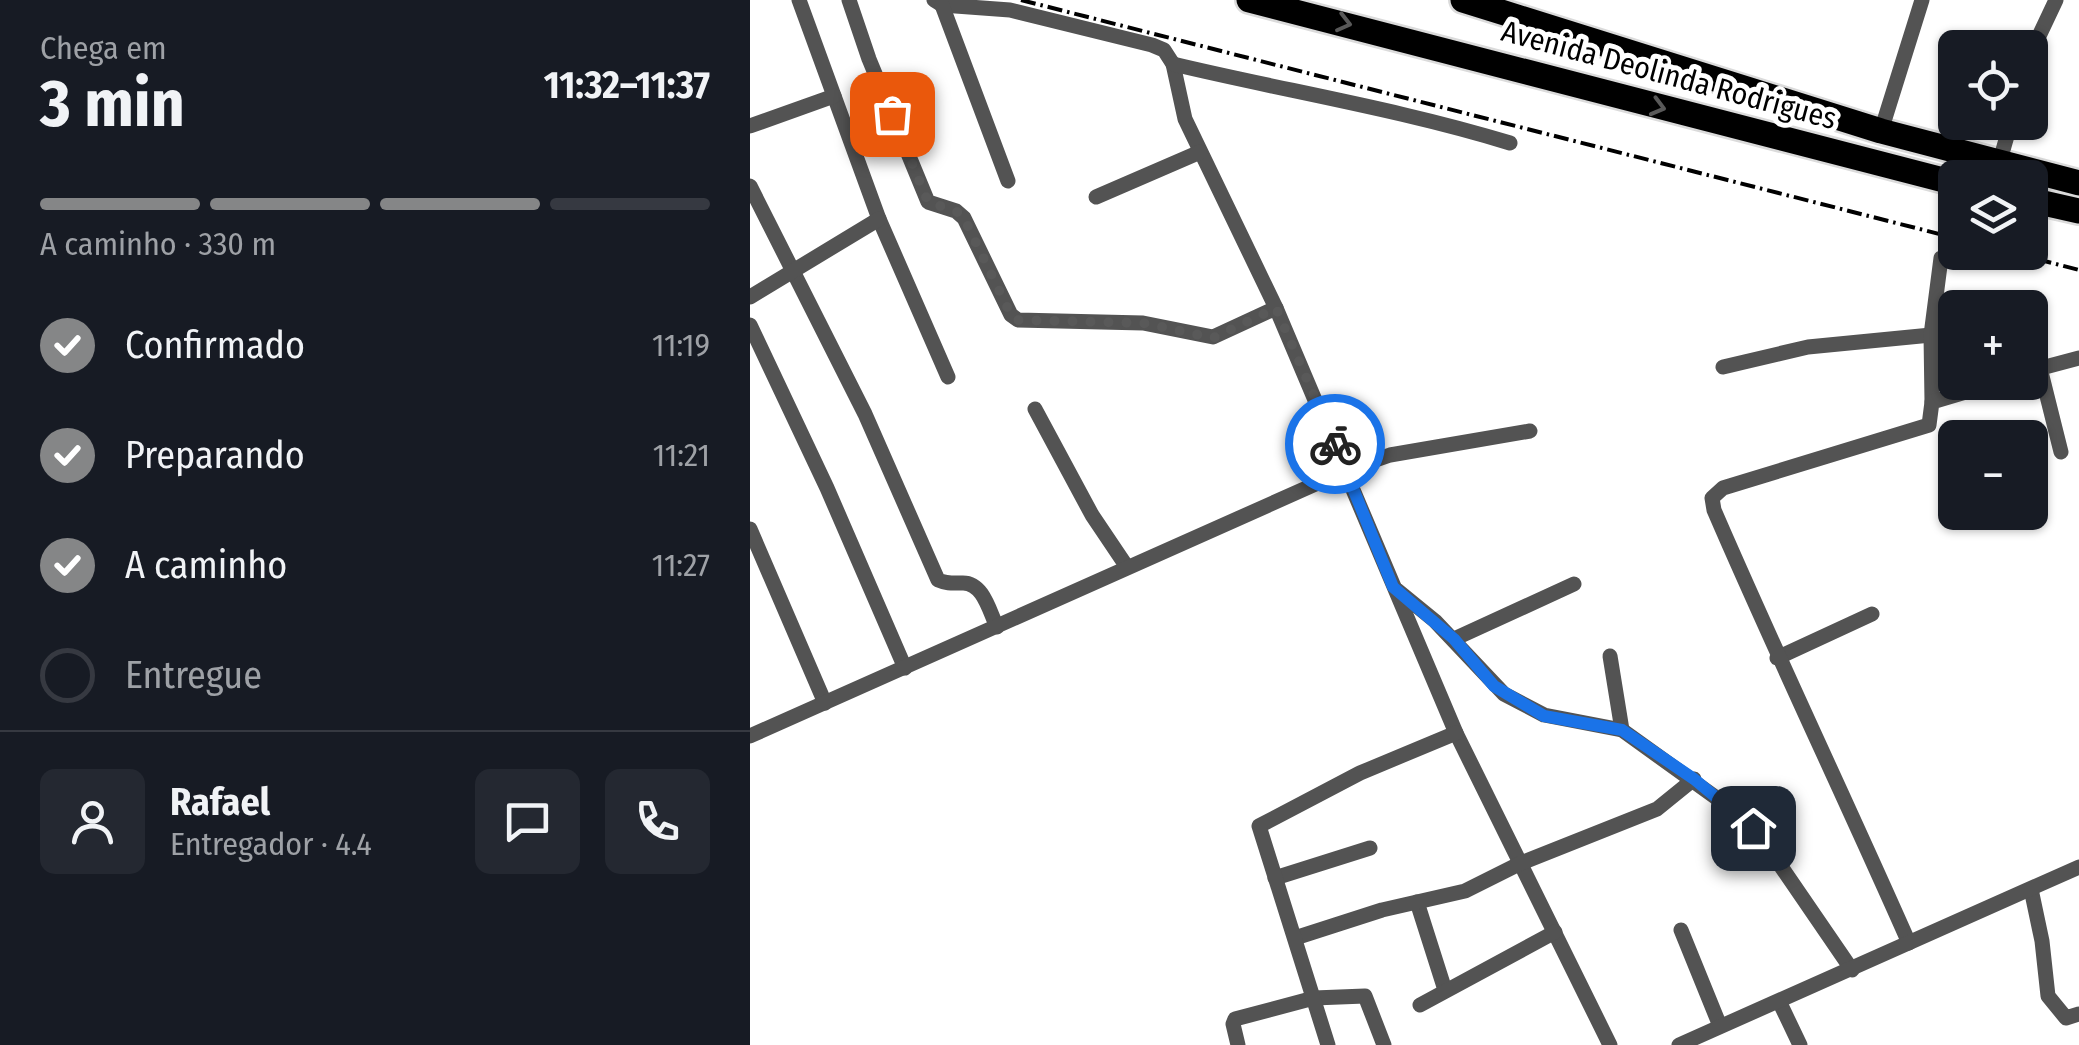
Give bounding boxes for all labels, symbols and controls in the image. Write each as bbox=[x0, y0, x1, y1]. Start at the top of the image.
one-way arrow bbox=[1335, 11, 1352, 32]
street label: Avenida Deolinda Rodrigues bbox=[1498, 13, 1840, 137]
text: Chega em bbox=[40, 29, 167, 67]
map controls bbox=[1938, 30, 2048, 530]
button: locate bbox=[1938, 30, 2048, 140]
text: 11:32–11:37 bbox=[544, 62, 710, 108]
text: 3 min bbox=[40, 65, 185, 143]
pin bbox=[850, 72, 935, 157]
icon: bag bbox=[865, 87, 920, 142]
one-way arrow bbox=[1649, 95, 1666, 116]
button: layers bbox=[1938, 160, 2048, 270]
text: A caminho · 330 m bbox=[40, 225, 276, 263]
button: + bbox=[1938, 290, 2048, 400]
icon: check bbox=[40, 318, 95, 373]
text: Confirmado bbox=[125, 322, 305, 368]
text: 11:19 bbox=[652, 326, 710, 364]
courier bbox=[1285, 394, 1385, 494]
icon: bike bbox=[1308, 417, 1363, 472]
button: − bbox=[1938, 420, 2048, 530]
icon: check bbox=[40, 428, 95, 483]
text: Preparando bbox=[125, 432, 305, 478]
text: 11:21 bbox=[653, 436, 710, 474]
icon: check bbox=[40, 538, 95, 593]
text: A caminho bbox=[125, 542, 287, 588]
text: 11:27 bbox=[652, 546, 710, 584]
text: Entregue bbox=[125, 652, 262, 698]
button: person bbox=[40, 769, 145, 874]
button: chat bbox=[475, 769, 580, 874]
button: phone bbox=[605, 769, 710, 874]
text: Rafael bbox=[170, 779, 270, 825]
pin bbox=[1711, 786, 1796, 871]
icon: home bbox=[1726, 801, 1781, 856]
text: Entregador · 4.4 bbox=[170, 825, 372, 863]

